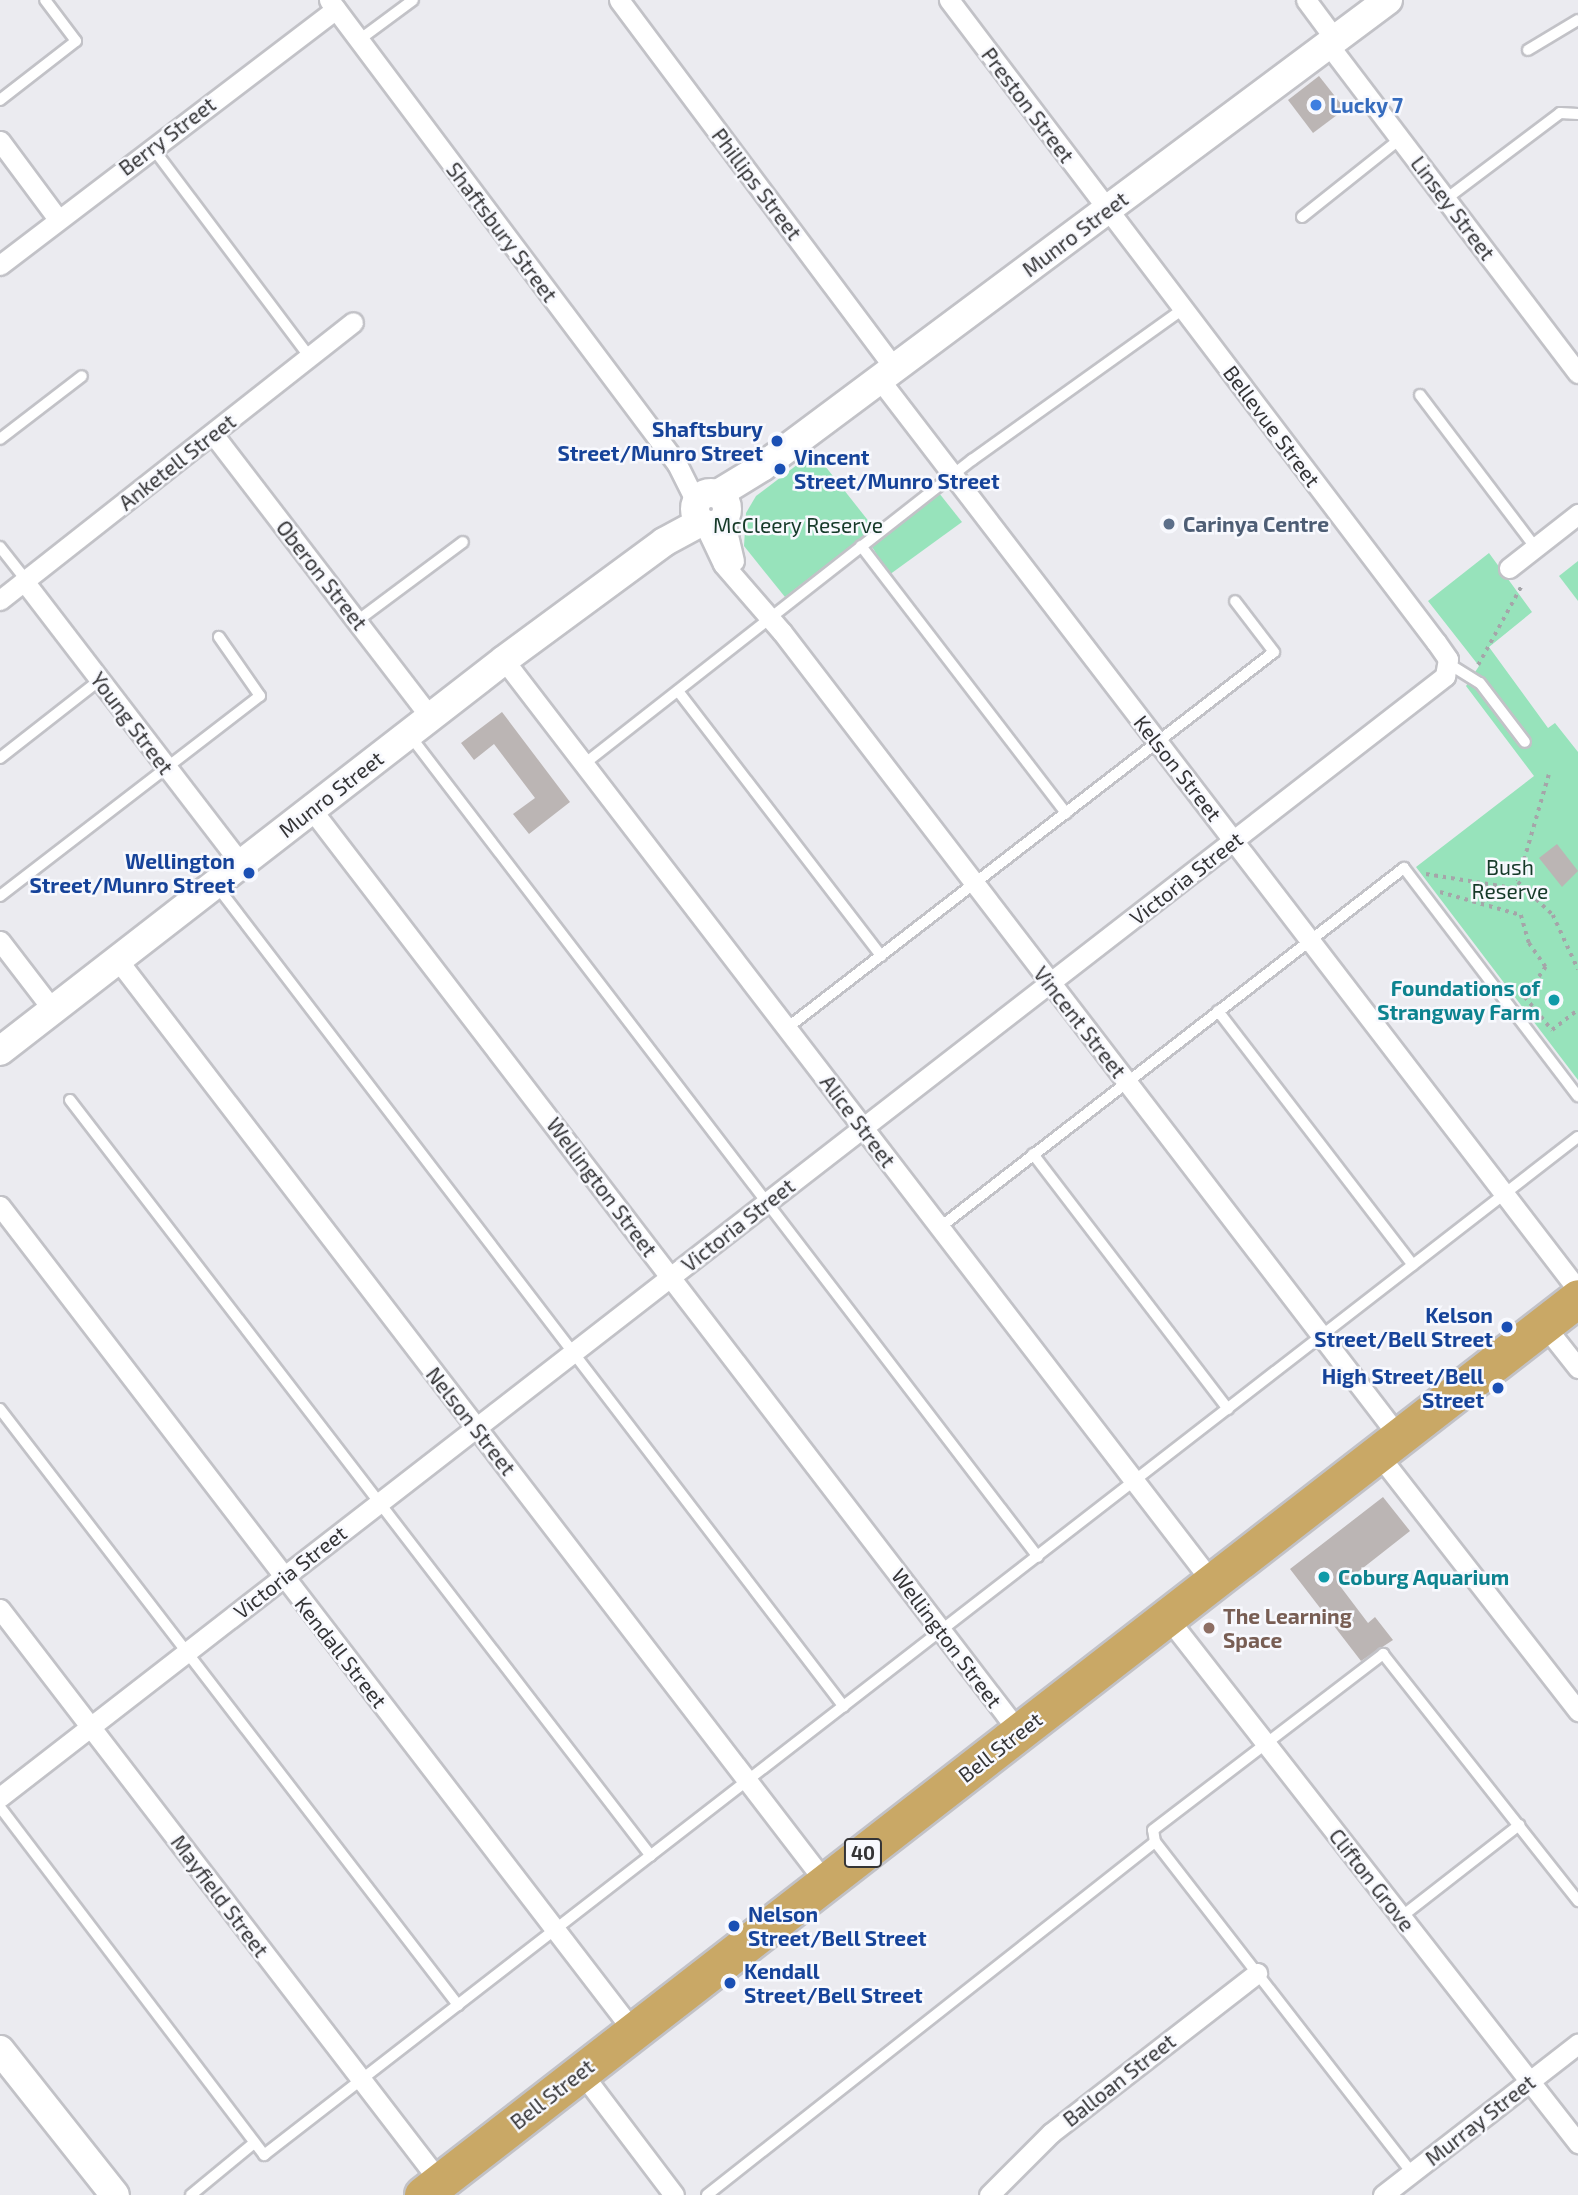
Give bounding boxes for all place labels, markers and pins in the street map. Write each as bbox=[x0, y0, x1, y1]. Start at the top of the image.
place label: Lucky 7 bbox=[1330, 92, 1404, 118]
marker: Lucky 7 bbox=[1308, 97, 1324, 113]
place label: Shaftsbury Street/Munro Street bbox=[558, 416, 763, 466]
marker: Shaftsbury Street/Munro Street bbox=[769, 433, 785, 449]
place label: Vincent Street/Munro Street bbox=[794, 444, 999, 494]
marker: Vincent Street/Munro Street bbox=[772, 461, 788, 477]
place label: Carinya Centre bbox=[1183, 511, 1329, 537]
marker: Carinya Centre bbox=[1161, 516, 1177, 532]
place label: Wellington Street/Munro Street bbox=[30, 848, 235, 898]
marker: Wellington Street/Munro Street bbox=[241, 865, 257, 881]
place label: Foundations of Strangway Farm bbox=[1377, 975, 1540, 1025]
marker: Foundations of Strangway Farm bbox=[1546, 992, 1562, 1008]
place label: Kelson Street/Bell Street bbox=[1314, 1302, 1493, 1352]
marker: Kelson Street/Bell Street bbox=[1499, 1319, 1515, 1335]
place label: High Street/Bell Street bbox=[1322, 1363, 1484, 1413]
marker: High Street/Bell Street bbox=[1490, 1380, 1506, 1396]
place label: Coburg Aquarium bbox=[1338, 1564, 1510, 1590]
marker: Coburg Aquarium bbox=[1316, 1569, 1332, 1585]
place label: The Learning Space bbox=[1223, 1603, 1352, 1653]
marker: The Learning Space bbox=[1201, 1620, 1217, 1636]
place label: Nelson Street/Bell Street bbox=[748, 1901, 927, 1951]
marker: Nelson Street/Bell Street bbox=[726, 1918, 742, 1934]
place label: Kendall Street/Bell Street bbox=[744, 1958, 923, 2008]
marker: Kendall Street/Bell Street bbox=[722, 1975, 738, 1991]

